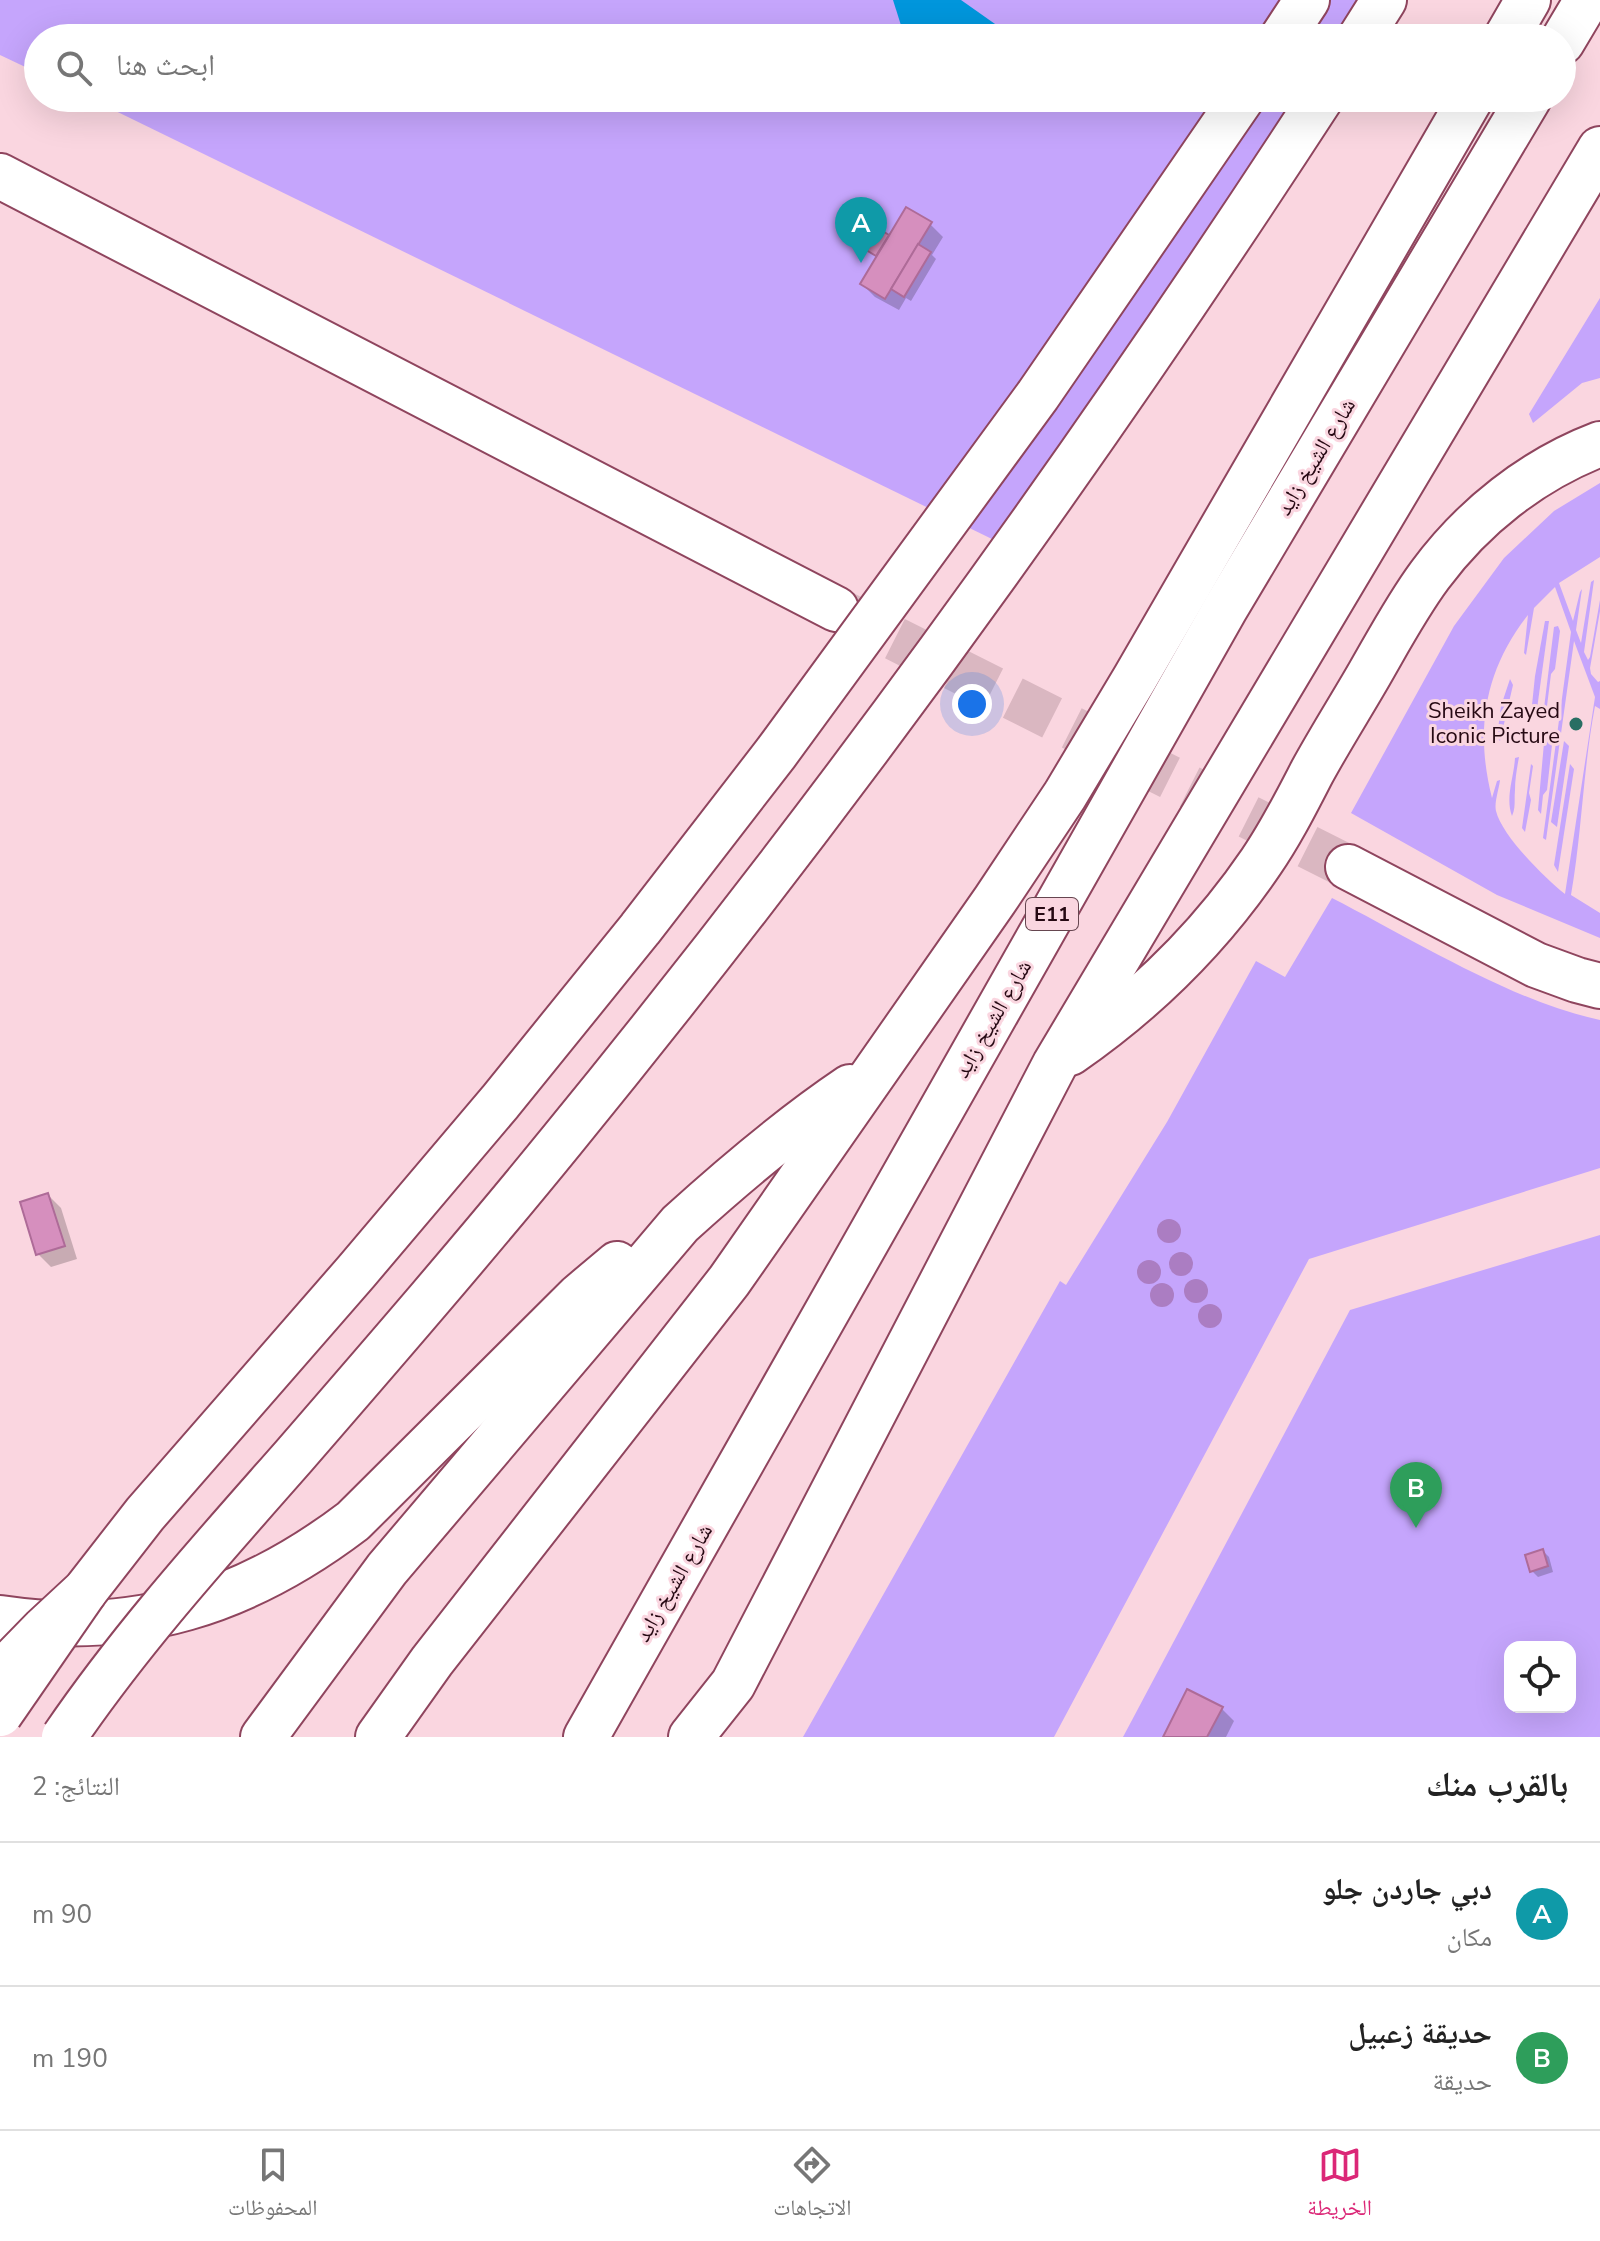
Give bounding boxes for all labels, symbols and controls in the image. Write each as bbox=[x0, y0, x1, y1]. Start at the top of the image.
search box bbox=[24, 24, 1576, 112]
text: ابحث هنا bbox=[116, 45, 215, 86]
icon: search bbox=[52, 46, 96, 90]
pin: A bbox=[835, 197, 887, 263]
street label: شارع الشيخ زايد bbox=[1269, 393, 1363, 521]
your location bbox=[952, 684, 992, 724]
place label: Sheikh Zayed Iconic Picture bbox=[1428, 696, 1560, 751]
marker: Sheikh Zayed Iconic Picture bbox=[1567, 715, 1585, 733]
road number: E11 bbox=[1026, 898, 1078, 930]
street label: شارع الشيخ زايد bbox=[947, 954, 1039, 1084]
pin: B bbox=[1390, 1462, 1442, 1528]
street label: شارع الشيخ زايد bbox=[628, 1518, 720, 1648]
map controls bbox=[1504, 1641, 1576, 1713]
button: locate bbox=[1504, 1641, 1576, 1713]
text: بالقرب منك bbox=[1426, 1762, 1568, 1808]
text: النتائج: 2 bbox=[32, 1769, 120, 1804]
text: دبي جاردن جلو bbox=[1322, 1869, 1492, 1910]
text: 90 m bbox=[32, 1897, 92, 1932]
text: A bbox=[1532, 1897, 1552, 1932]
text: مكان bbox=[1446, 1920, 1492, 1955]
text: حديقة زعبيل bbox=[1348, 2013, 1492, 2054]
text: 190 m bbox=[32, 2041, 108, 2076]
text: B bbox=[1533, 2041, 1551, 2076]
text: حديقة bbox=[1432, 2064, 1492, 2099]
tab: المحفوظات bbox=[228, 2143, 317, 2229]
tab: الاتجاهات bbox=[773, 2143, 851, 2229]
tab: الخريطة bbox=[1307, 2143, 1372, 2229]

